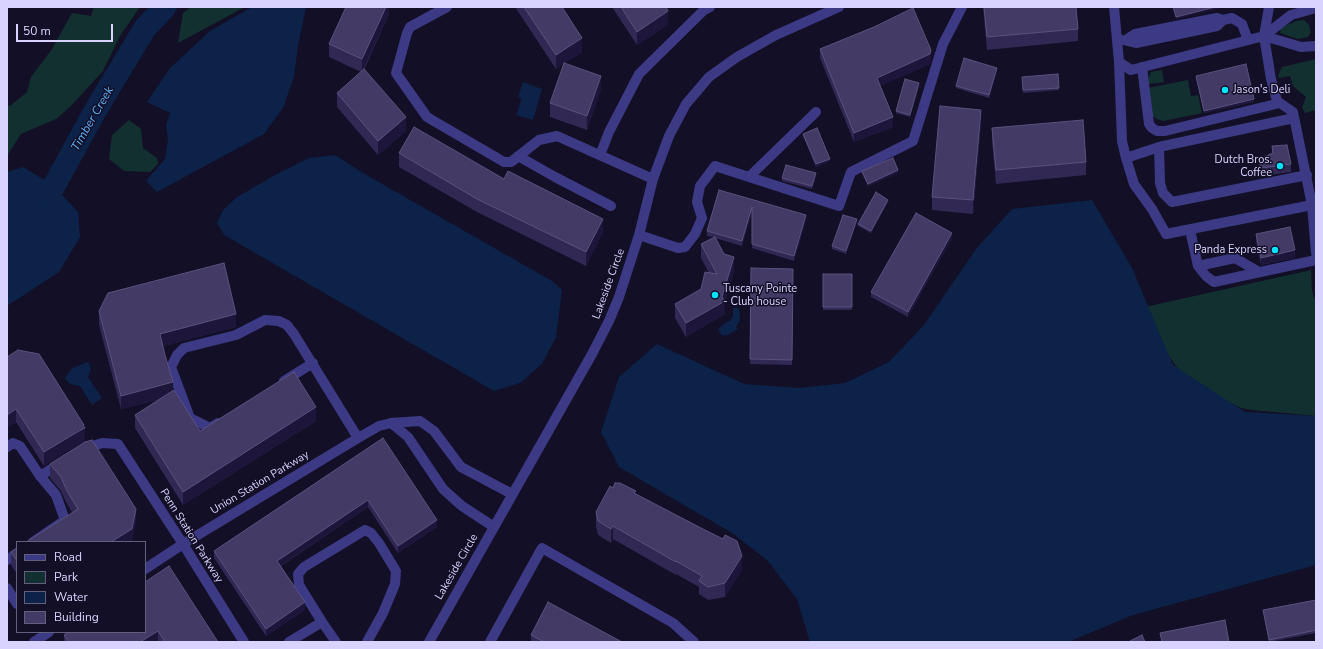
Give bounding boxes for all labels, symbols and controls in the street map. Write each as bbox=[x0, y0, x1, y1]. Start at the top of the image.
scale bar bbox=[18, 16, 115, 42]
text: 50 m bbox=[23, 23, 51, 39]
place label: Jason's Deli bbox=[1233, 83, 1290, 97]
water label: Timber Creek bbox=[69, 84, 117, 154]
marker: Jason's Deli bbox=[1220, 85, 1230, 95]
place label: Dutch Bros. Coffee bbox=[1215, 153, 1272, 179]
marker: Dutch Bros. Coffee bbox=[1275, 161, 1285, 171]
place label: Panda Express bbox=[1194, 243, 1267, 257]
marker: Panda Express bbox=[1270, 245, 1280, 255]
street label: Lakeside Circle bbox=[590, 247, 628, 321]
place label: Tuscany Pointe - Club house bbox=[723, 282, 797, 308]
marker: Tuscany Pointe - Club house bbox=[710, 290, 720, 300]
street label: Union Station Parkway bbox=[208, 448, 312, 518]
street label: Penn Station Parkway bbox=[157, 487, 225, 585]
street label: Lakeside Circle bbox=[433, 532, 481, 602]
legend bbox=[16, 541, 146, 633]
text: Road bbox=[54, 549, 82, 565]
text: Park bbox=[54, 569, 78, 585]
text: Water bbox=[54, 589, 88, 605]
text: Building bbox=[54, 609, 99, 625]

